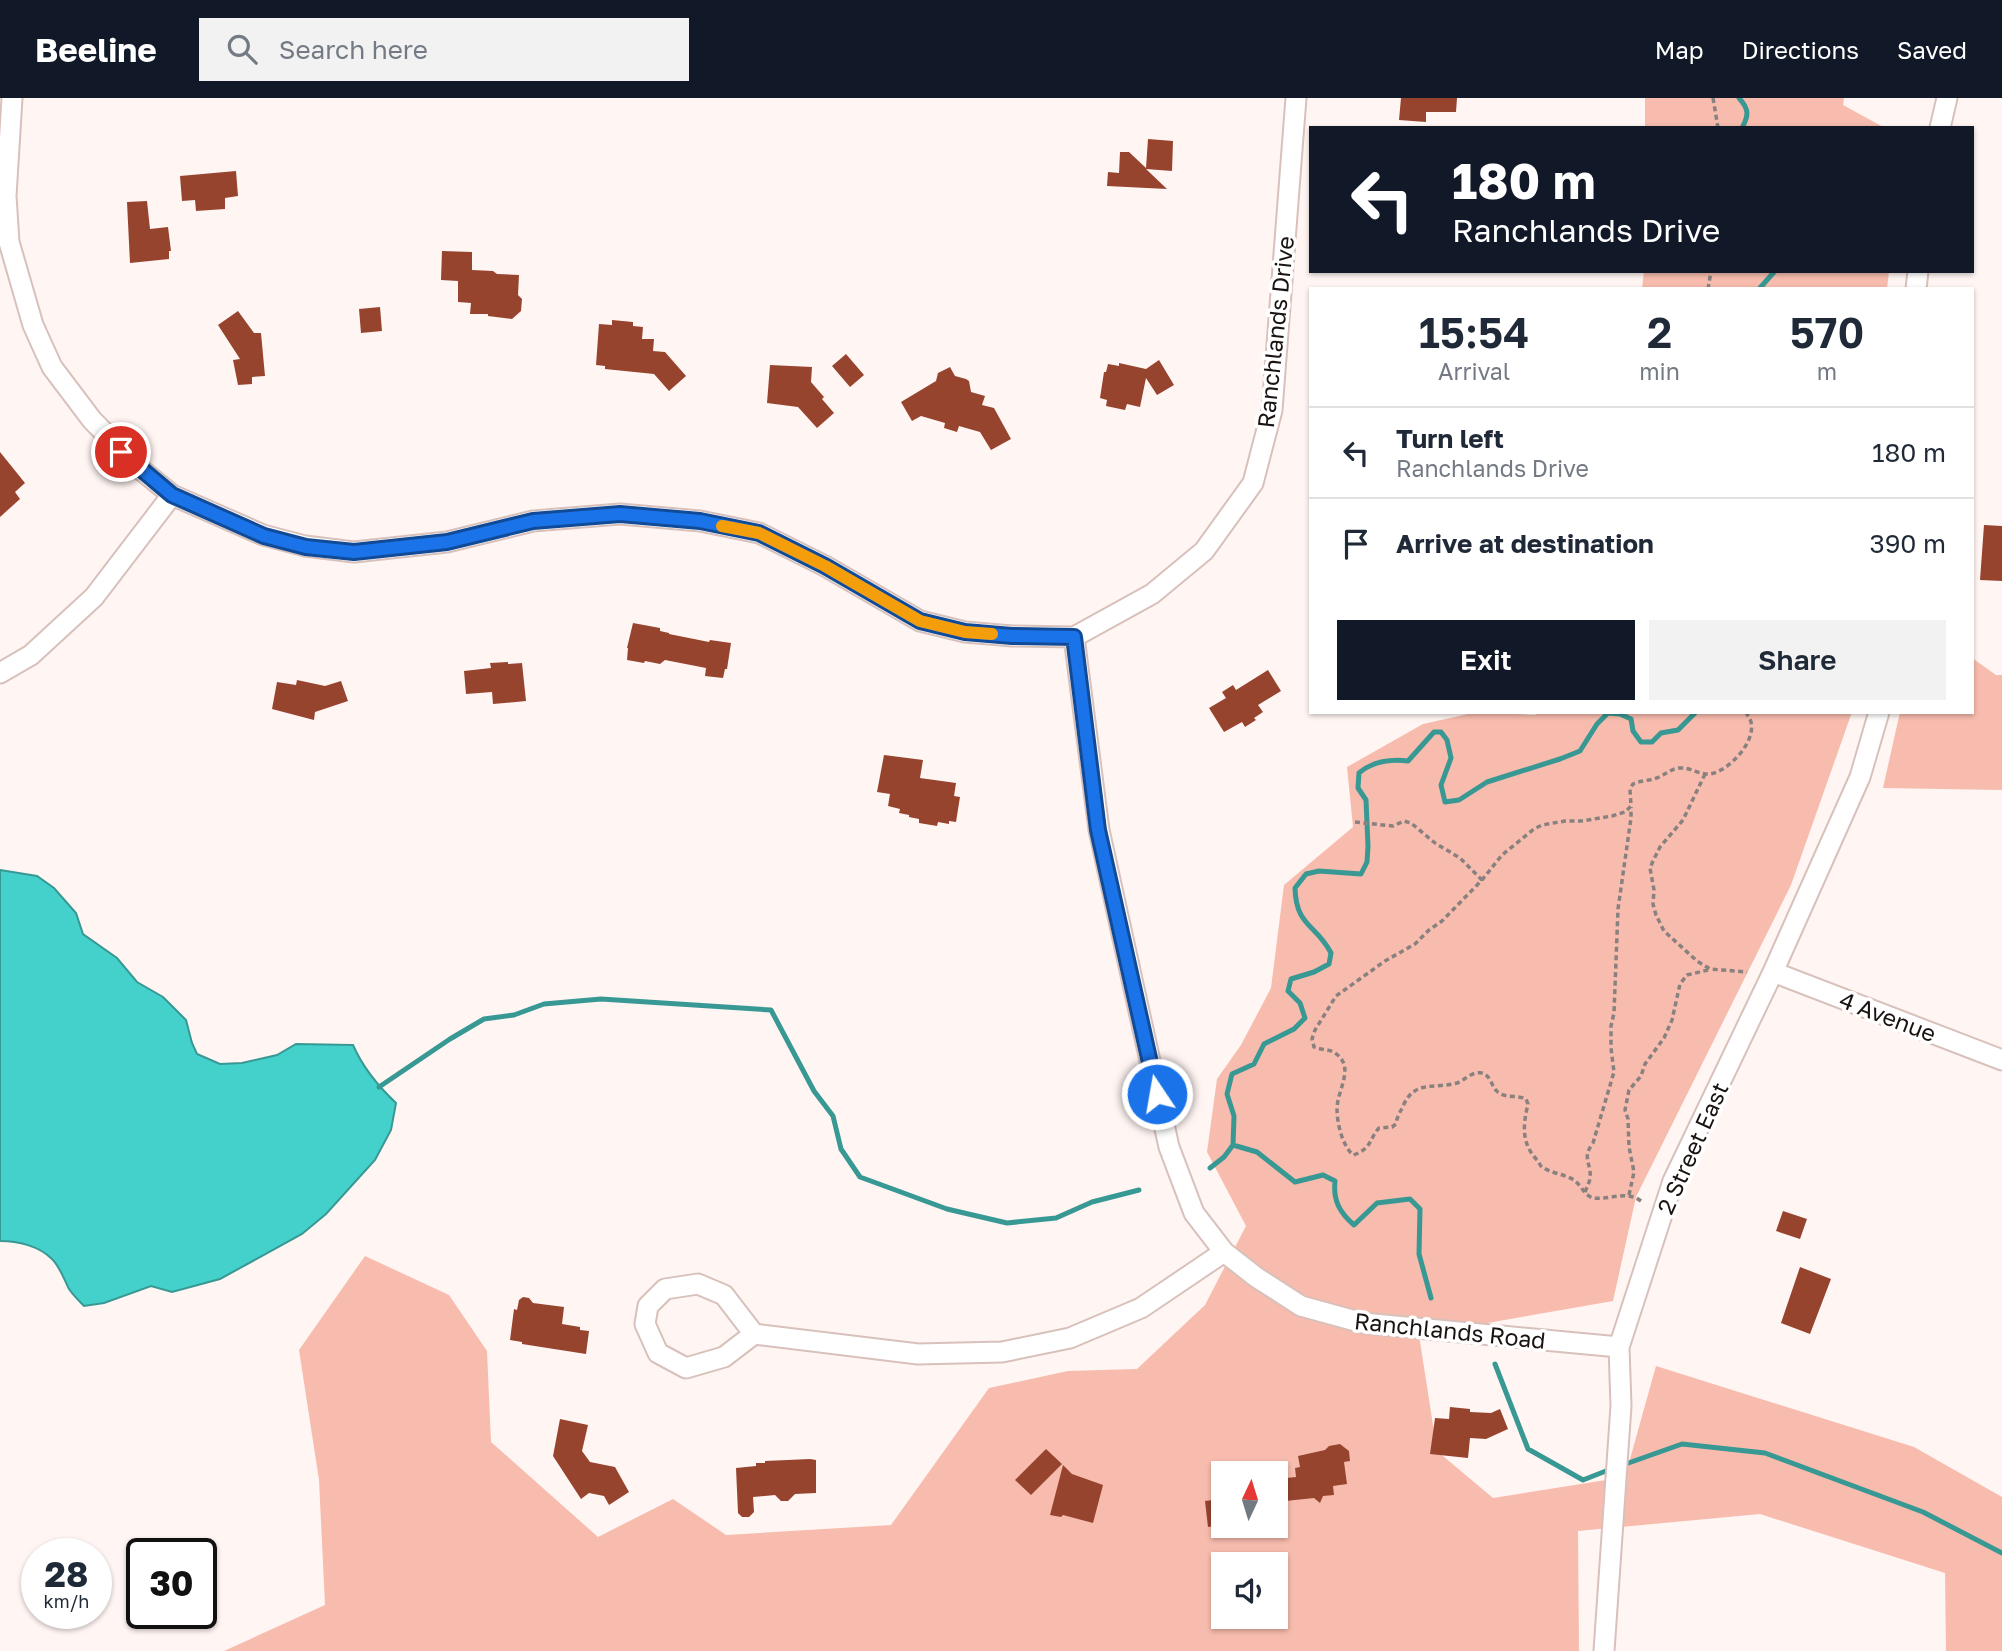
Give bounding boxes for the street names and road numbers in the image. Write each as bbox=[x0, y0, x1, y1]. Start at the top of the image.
street label: Ranchlands Drive bbox=[1251, 235, 1299, 429]
street label: 4 Avenue bbox=[1836, 985, 1940, 1047]
street label: 2 Street East bbox=[1651, 1078, 1733, 1218]
street label: Ranchlands Road bbox=[1353, 1306, 1547, 1354]

